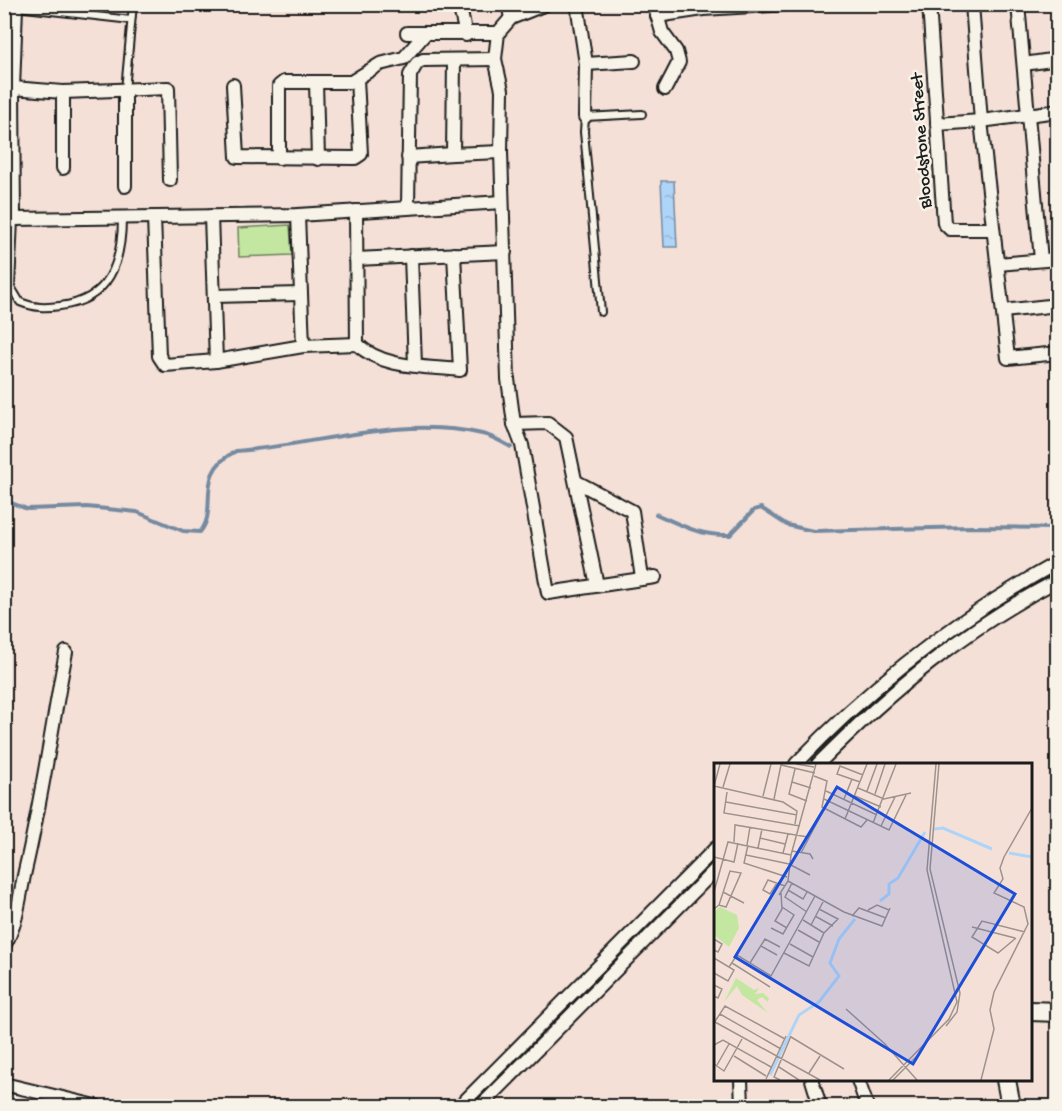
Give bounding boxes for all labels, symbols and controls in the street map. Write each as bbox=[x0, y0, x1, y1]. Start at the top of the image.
street label: Bloodstone Street bbox=[907, 71, 938, 210]
inset map bbox=[714, 763, 1032, 1081]

